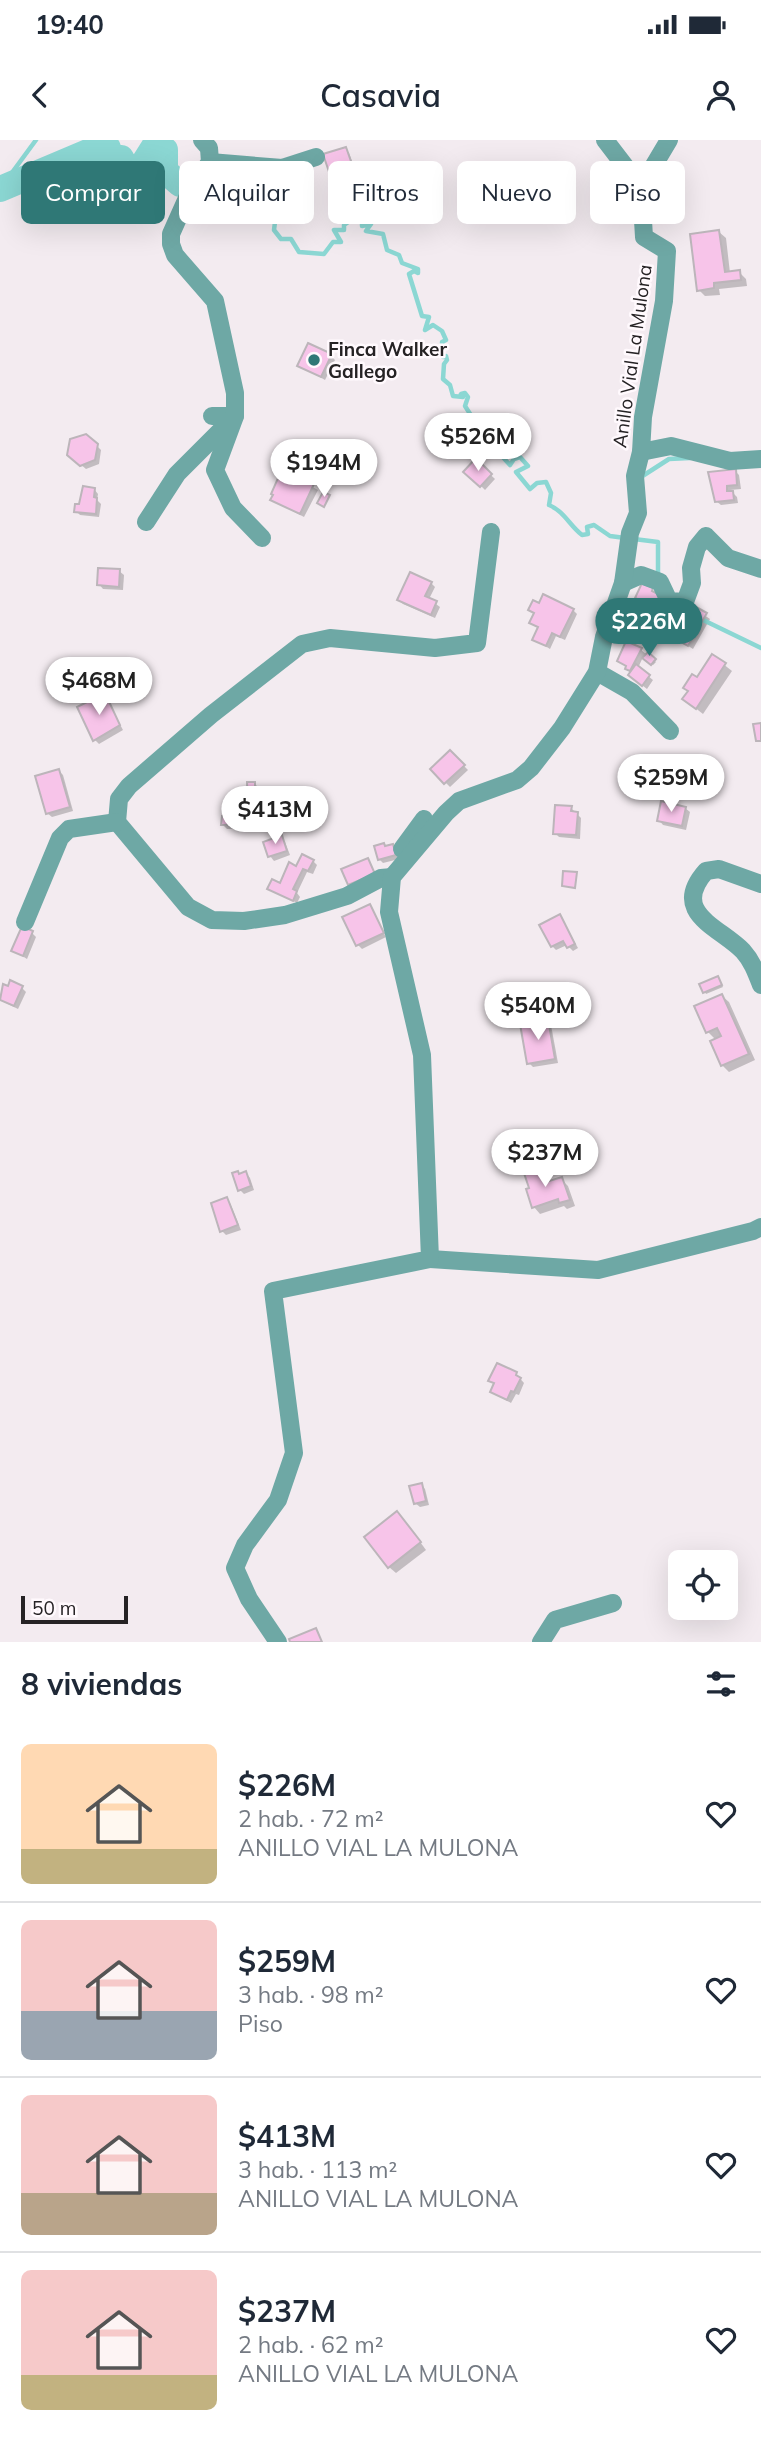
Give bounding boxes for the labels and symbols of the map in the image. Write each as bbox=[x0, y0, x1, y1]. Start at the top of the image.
street label: Anillo Vial La Mulona bbox=[607, 263, 657, 449]
place label: Finca Walker Gallego bbox=[328, 337, 447, 383]
marker: Finca Walker Gallego bbox=[306, 352, 322, 368]
pin: $526M bbox=[429, 414, 527, 473]
pin: $194M bbox=[275, 440, 373, 499]
pin: $226M bbox=[600, 598, 698, 658]
pin: $468M bbox=[50, 658, 148, 717]
pin: $259M bbox=[622, 754, 720, 814]
pin: $413M bbox=[226, 786, 324, 846]
pin: $540M bbox=[489, 982, 587, 1042]
pin: $237M bbox=[496, 1130, 594, 1189]
scale bar bbox=[21, 1593, 128, 1625]

